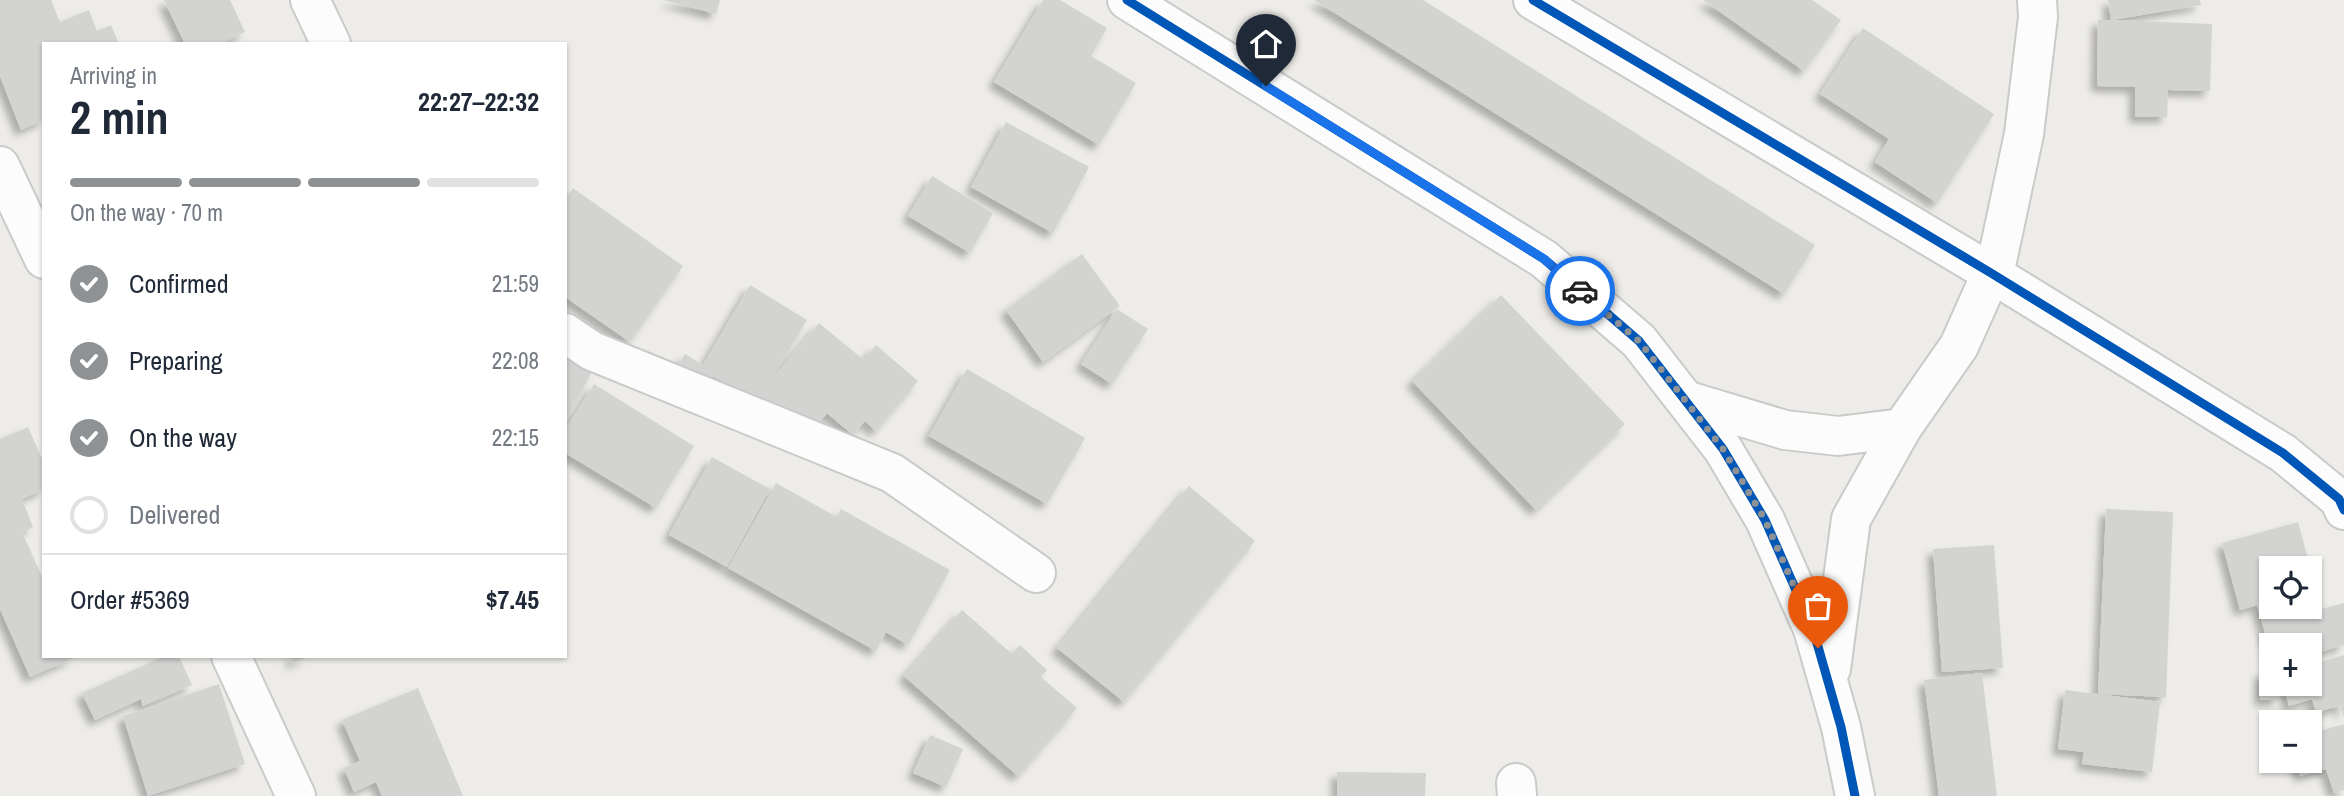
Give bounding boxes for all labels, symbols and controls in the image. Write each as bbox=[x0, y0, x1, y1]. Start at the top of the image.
pin bbox=[1236, 14, 1296, 86]
icon: home bbox=[1247, 25, 1285, 63]
text: Arriving in bbox=[70, 60, 157, 91]
text: 22:27–22:32 bbox=[418, 84, 539, 119]
text: 2 min bbox=[70, 86, 169, 148]
text: On the way · 70 m bbox=[70, 197, 223, 228]
courier bbox=[1545, 256, 1615, 326]
icon: check bbox=[70, 265, 108, 303]
text: Confirmed bbox=[129, 266, 229, 301]
text: 21:59 bbox=[492, 268, 539, 299]
icon: car bbox=[1561, 272, 1599, 310]
icon: check bbox=[70, 342, 108, 380]
text: Preparing bbox=[129, 343, 223, 378]
text: 22:08 bbox=[492, 345, 539, 376]
icon: check bbox=[70, 419, 108, 457]
text: On the way bbox=[129, 420, 237, 455]
text: 22:15 bbox=[492, 422, 539, 453]
text: Delivered bbox=[129, 497, 220, 532]
map controls bbox=[2259, 556, 2322, 773]
button: locate bbox=[2259, 556, 2322, 619]
pin bbox=[1788, 576, 1848, 648]
text: Order #5369 bbox=[70, 582, 190, 617]
text: $7.45 bbox=[486, 582, 539, 617]
icon: bag bbox=[1799, 587, 1837, 625]
button: + bbox=[2259, 633, 2322, 696]
button: − bbox=[2259, 710, 2322, 773]

